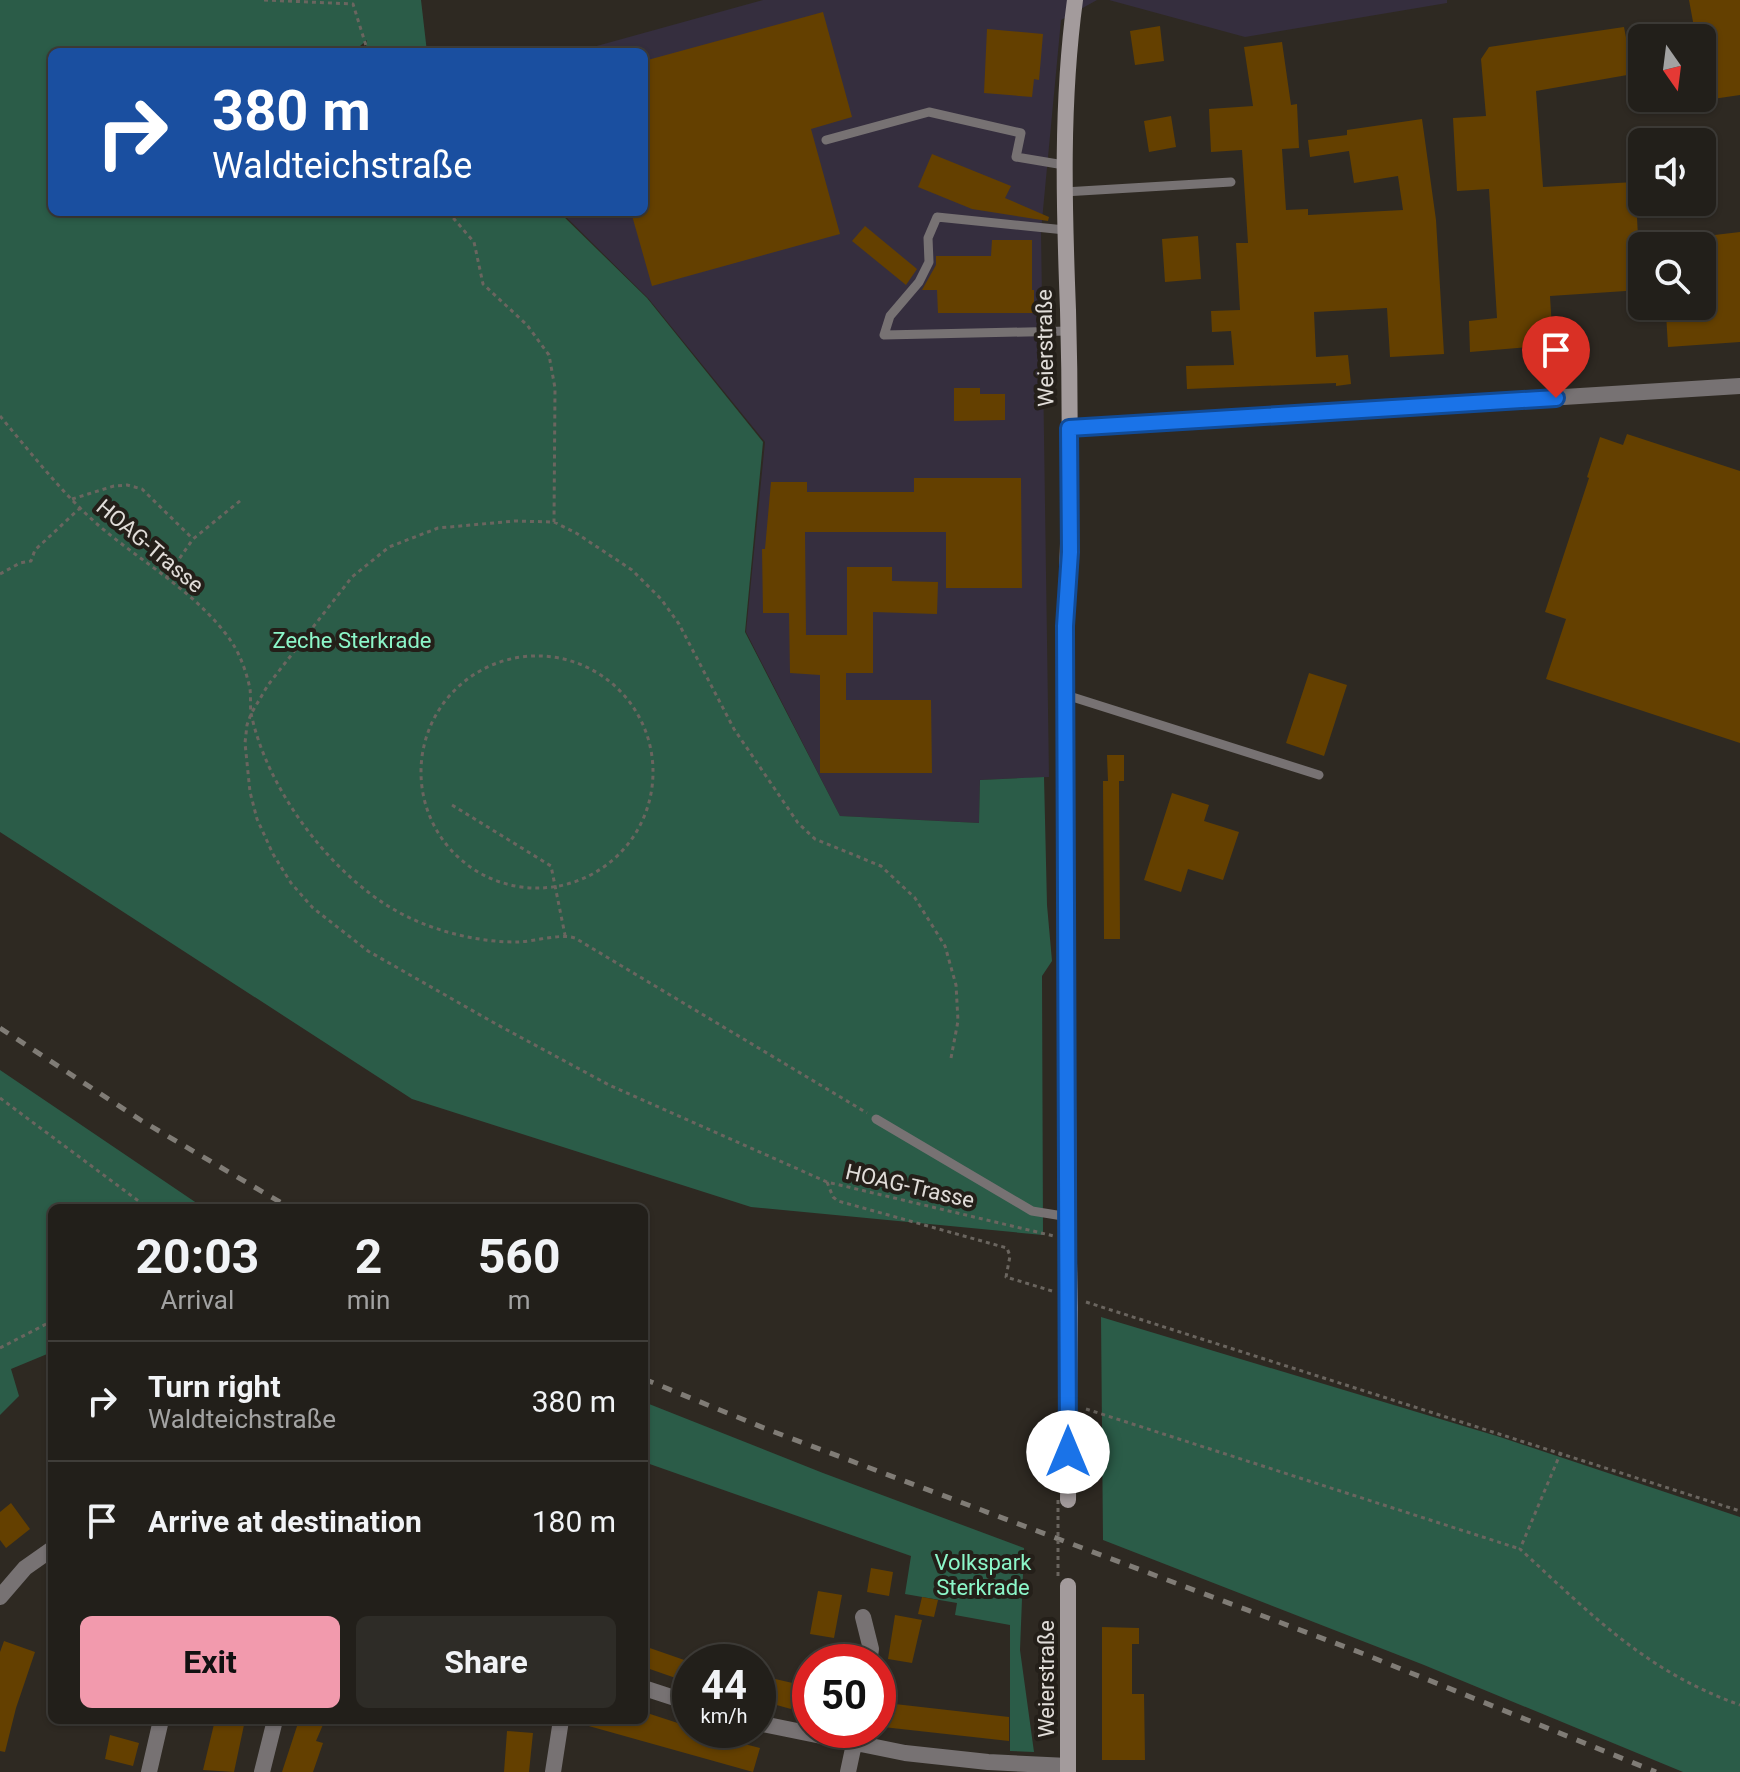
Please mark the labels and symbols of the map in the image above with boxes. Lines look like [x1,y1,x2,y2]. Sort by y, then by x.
north arrow [1628,24,1716,112]
street label: Weierstraße [1031,289,1059,407]
pin [1522,316,1590,398]
street label: HOAG-Trasse [92,494,208,598]
park label: Zeche Sterkrade [273,628,431,653]
street label: HOAG-Trasse [843,1159,977,1213]
position arrow [1026,1410,1110,1494]
park label: Volkspark Sterkrade [935,1550,1032,1600]
street label: Weierstraße [1034,1620,1059,1738]
speed limit sign: 50 [792,1644,896,1748]

